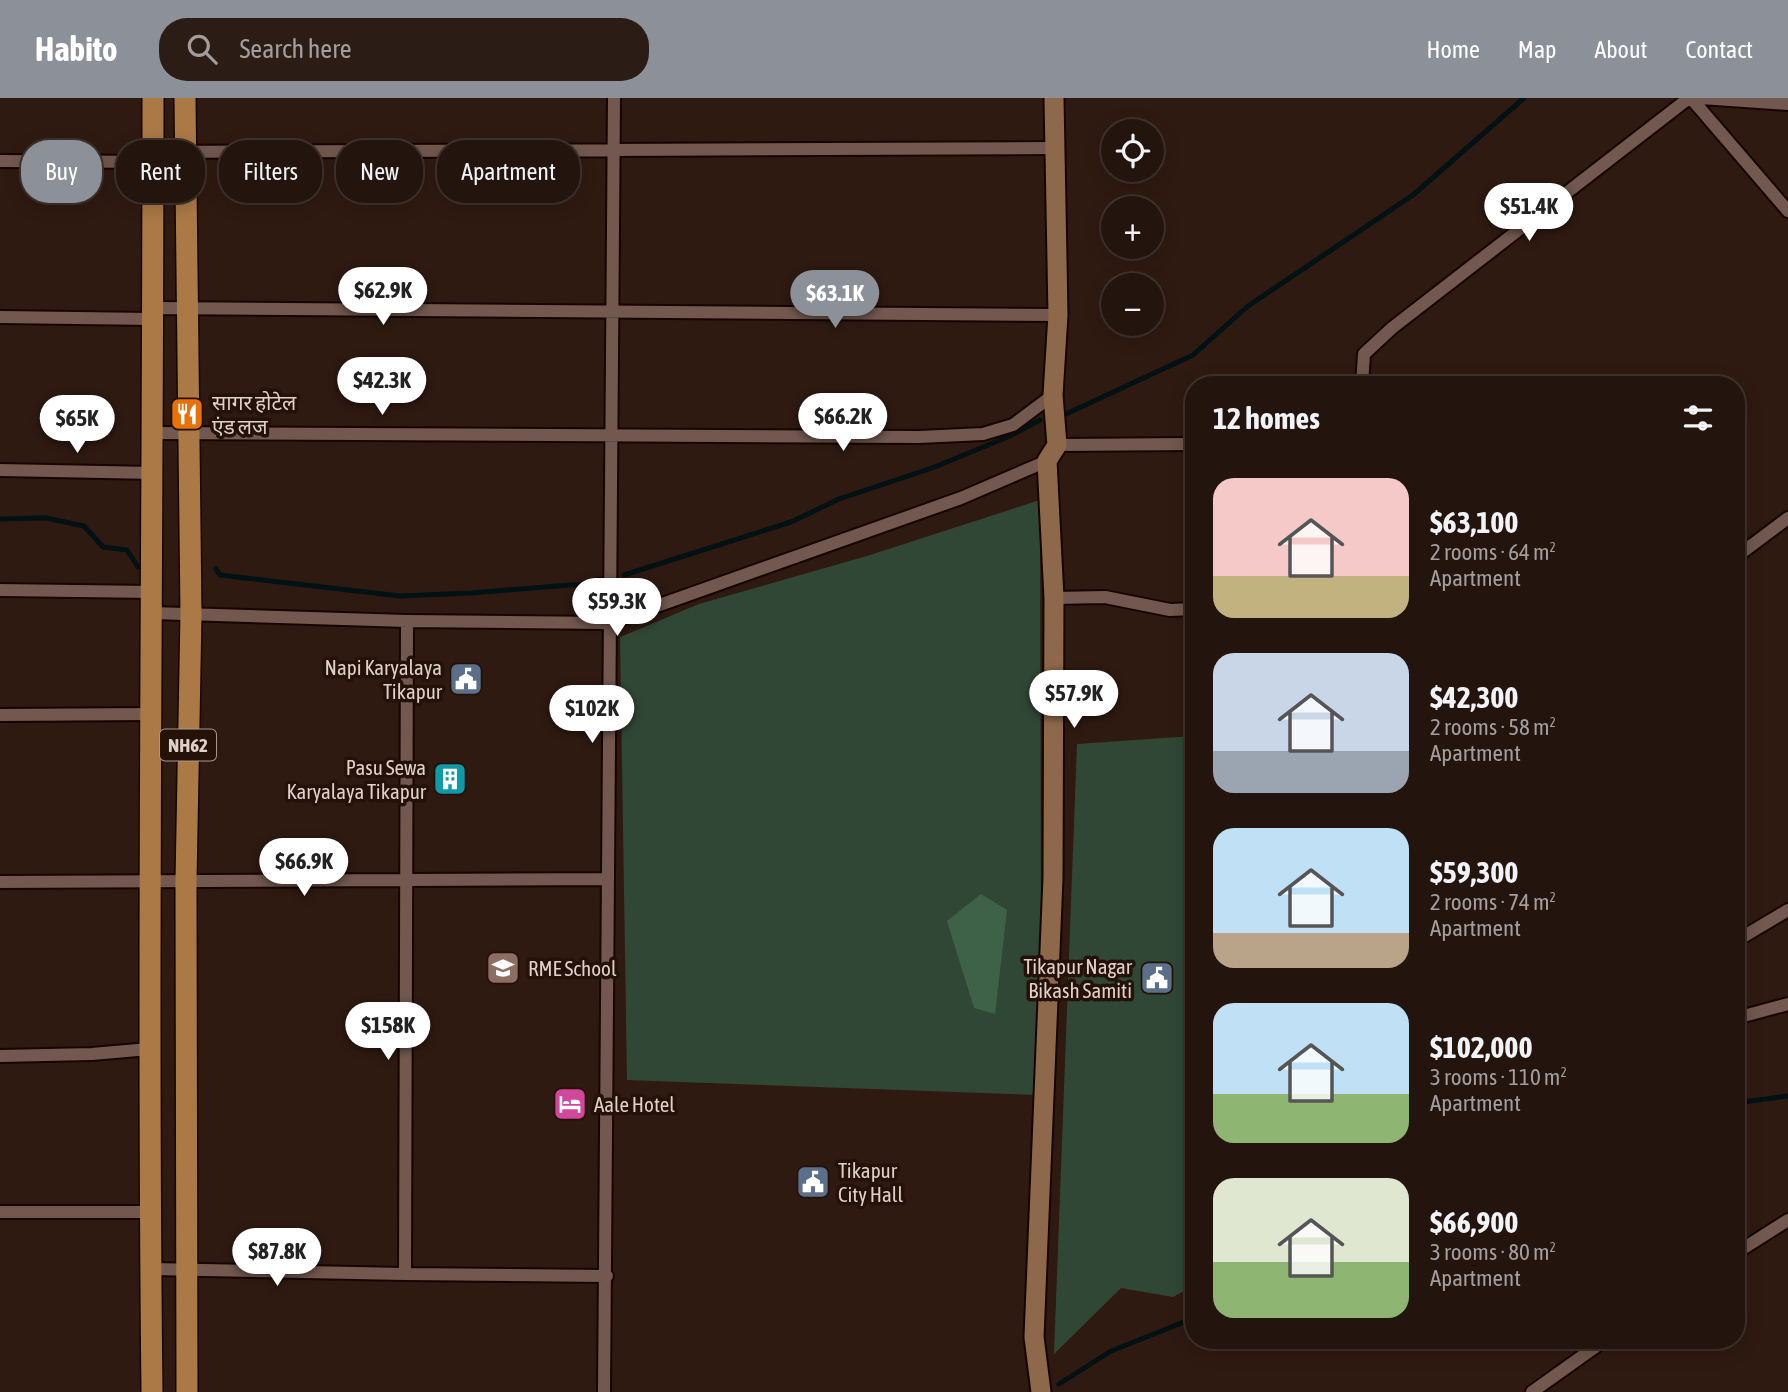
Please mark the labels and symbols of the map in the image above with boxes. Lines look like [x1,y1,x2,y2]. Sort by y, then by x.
pin: $51.4K [1472,184,1586,243]
pin: $62.9K [326,268,440,327]
pin: $63.1K [778,271,892,330]
pin: $42.3K [325,358,439,417]
place label: सागर होटेल एंड लज [212,390,297,438]
pin: $66.2K [786,394,900,453]
restaurant icon: सागर होटेल एंड लज [168,395,206,433]
pin: $65K [36,396,118,455]
pin: $59.3K [560,578,674,638]
place label: Napi Karyalaya Tikapur [325,655,443,703]
public building icon: Napi Karyalaya Tikapur [447,660,485,698]
pin: $57.9K [1017,670,1131,730]
pin: $102K [543,686,641,745]
road number: NH62 [160,730,216,760]
place label: Pasu Sewa Karyalaya Tikapur [287,755,427,803]
building icon: Pasu Sewa Karyalaya Tikapur [431,760,469,798]
pin: $66.9K [247,838,361,898]
school or university icon: RME School [484,949,522,987]
place label: Tikapur Nagar Bikash Samiti [1023,954,1133,1002]
place label: RME School [528,956,617,980]
public building icon: Tikapur Nagar Bikash Samiti [1138,959,1176,997]
pin: $158K [339,1002,437,1062]
hotel icon: Aale Hotel [551,1085,589,1123]
place label: Aale Hotel [594,1092,675,1116]
place label: Tikapur City Hall [838,1158,903,1206]
public building icon: Tikapur City Hall [794,1163,832,1201]
pin: $87.8K [220,1228,334,1288]

